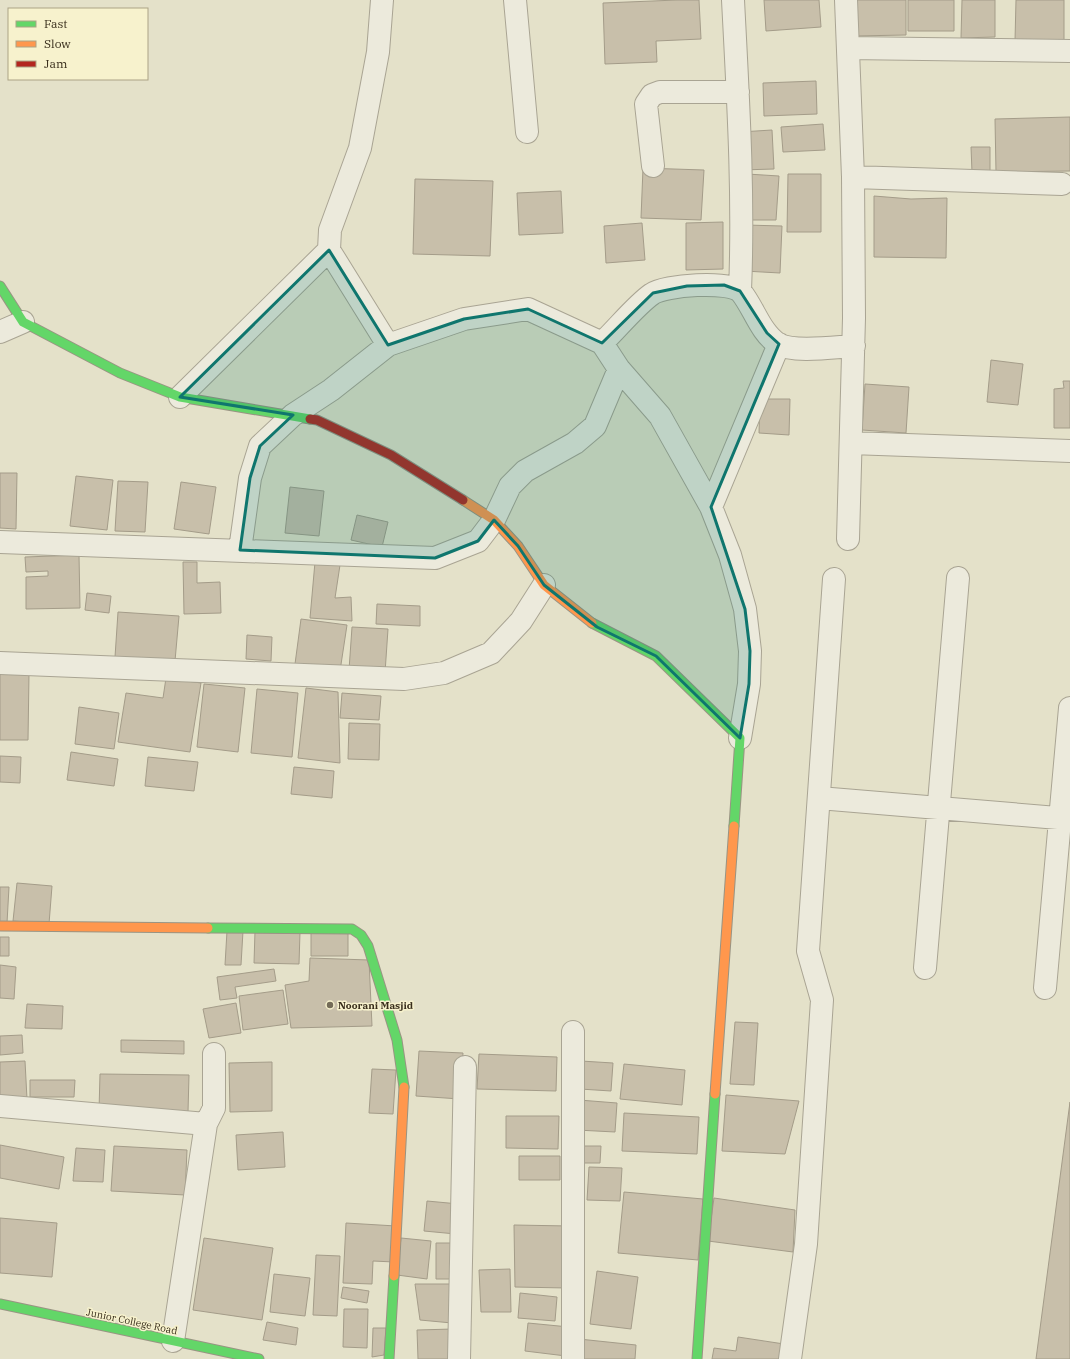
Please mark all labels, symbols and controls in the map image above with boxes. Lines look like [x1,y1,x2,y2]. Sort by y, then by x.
legend [8,8,148,80]
text: Fast [44,16,68,31]
text: Slow [44,36,71,51]
text: Jam [44,56,68,71]
place label: Noorani Masjid [338,999,414,1012]
marker: Noorani Masjid [325,1000,335,1010]
street label: Junior College Road [85,1305,179,1338]

